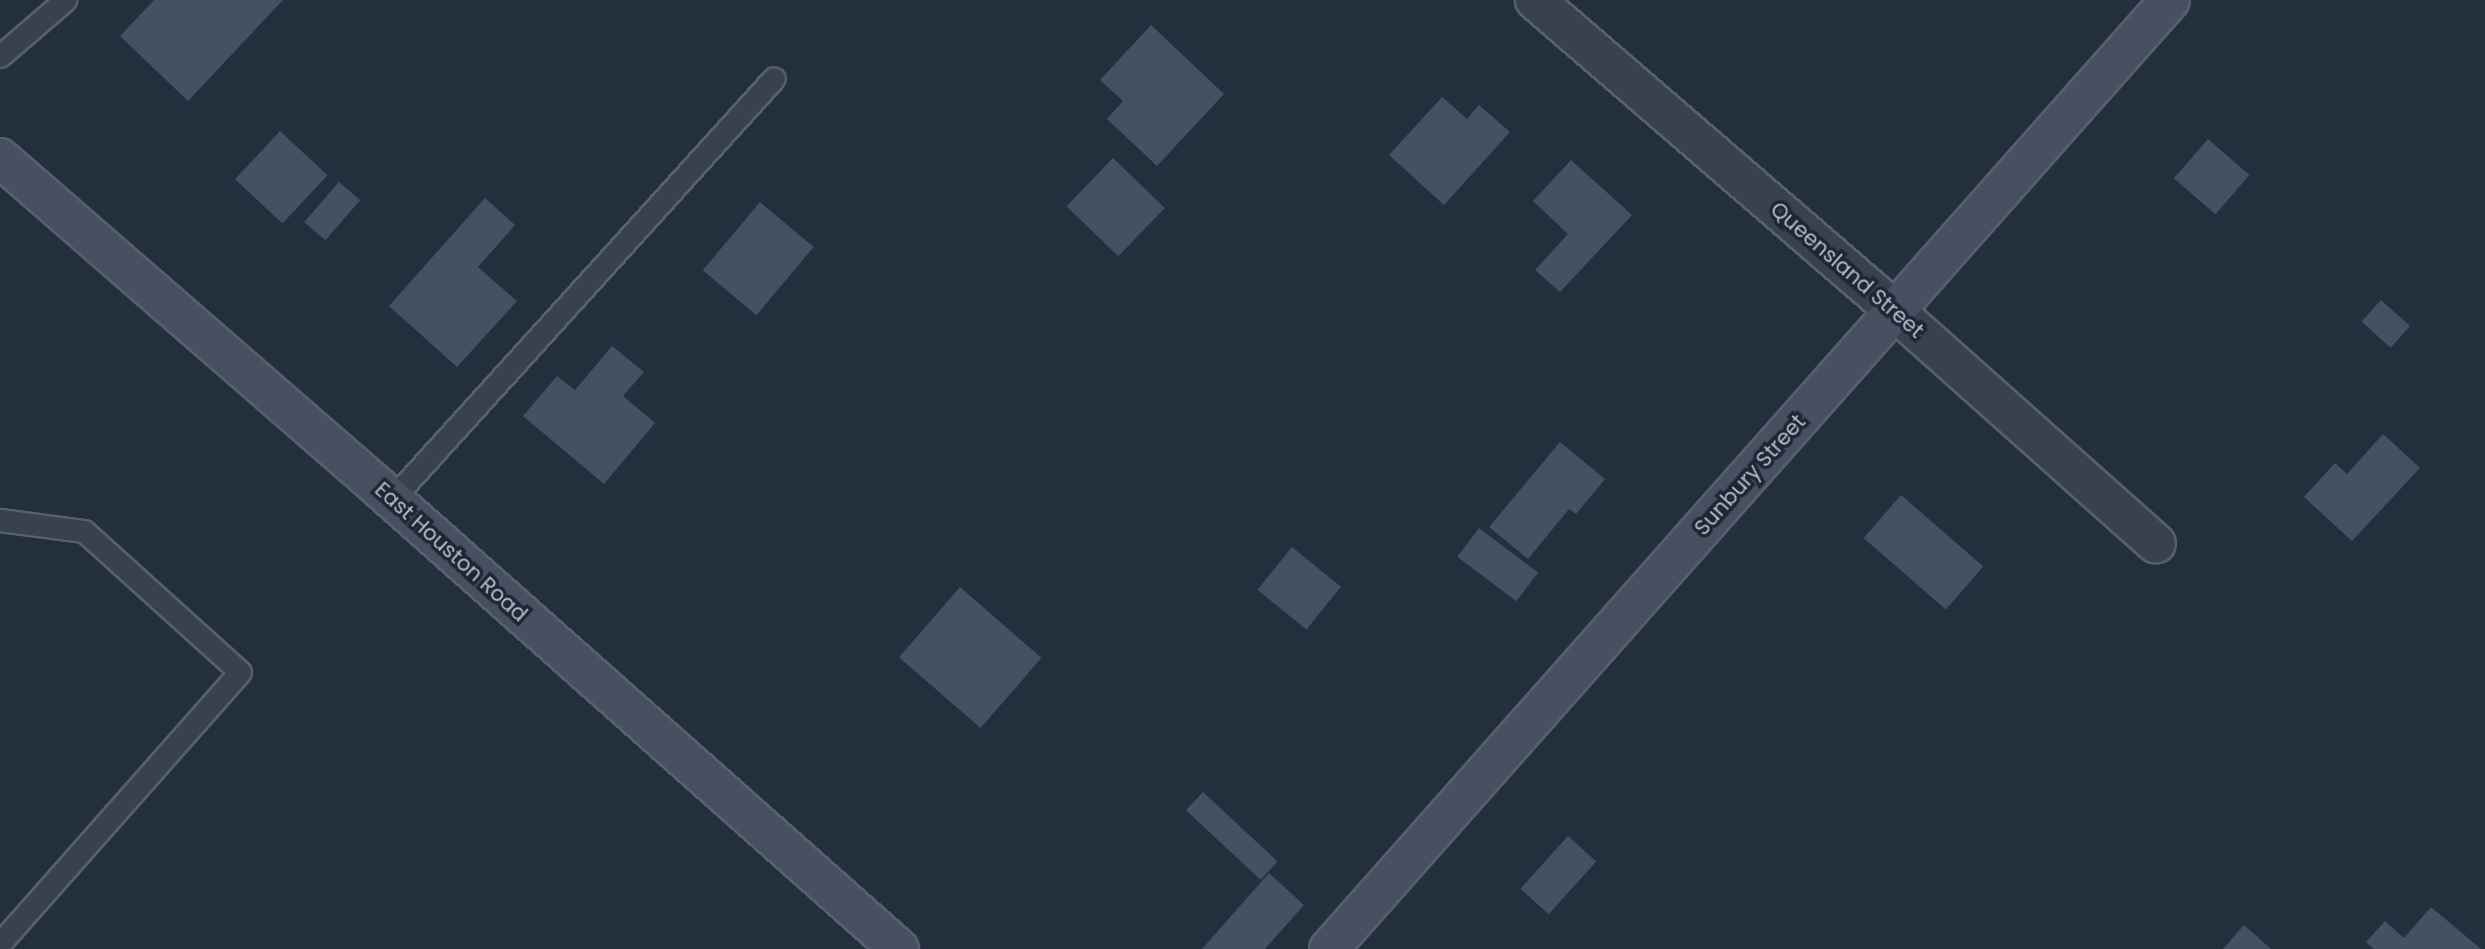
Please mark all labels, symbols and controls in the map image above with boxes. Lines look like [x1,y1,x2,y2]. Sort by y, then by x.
street label: Queensland Street [1765,197,1929,343]
street label: Sunbury Street [1689,409,1811,541]
street label: East Houston Road [370,477,532,627]

